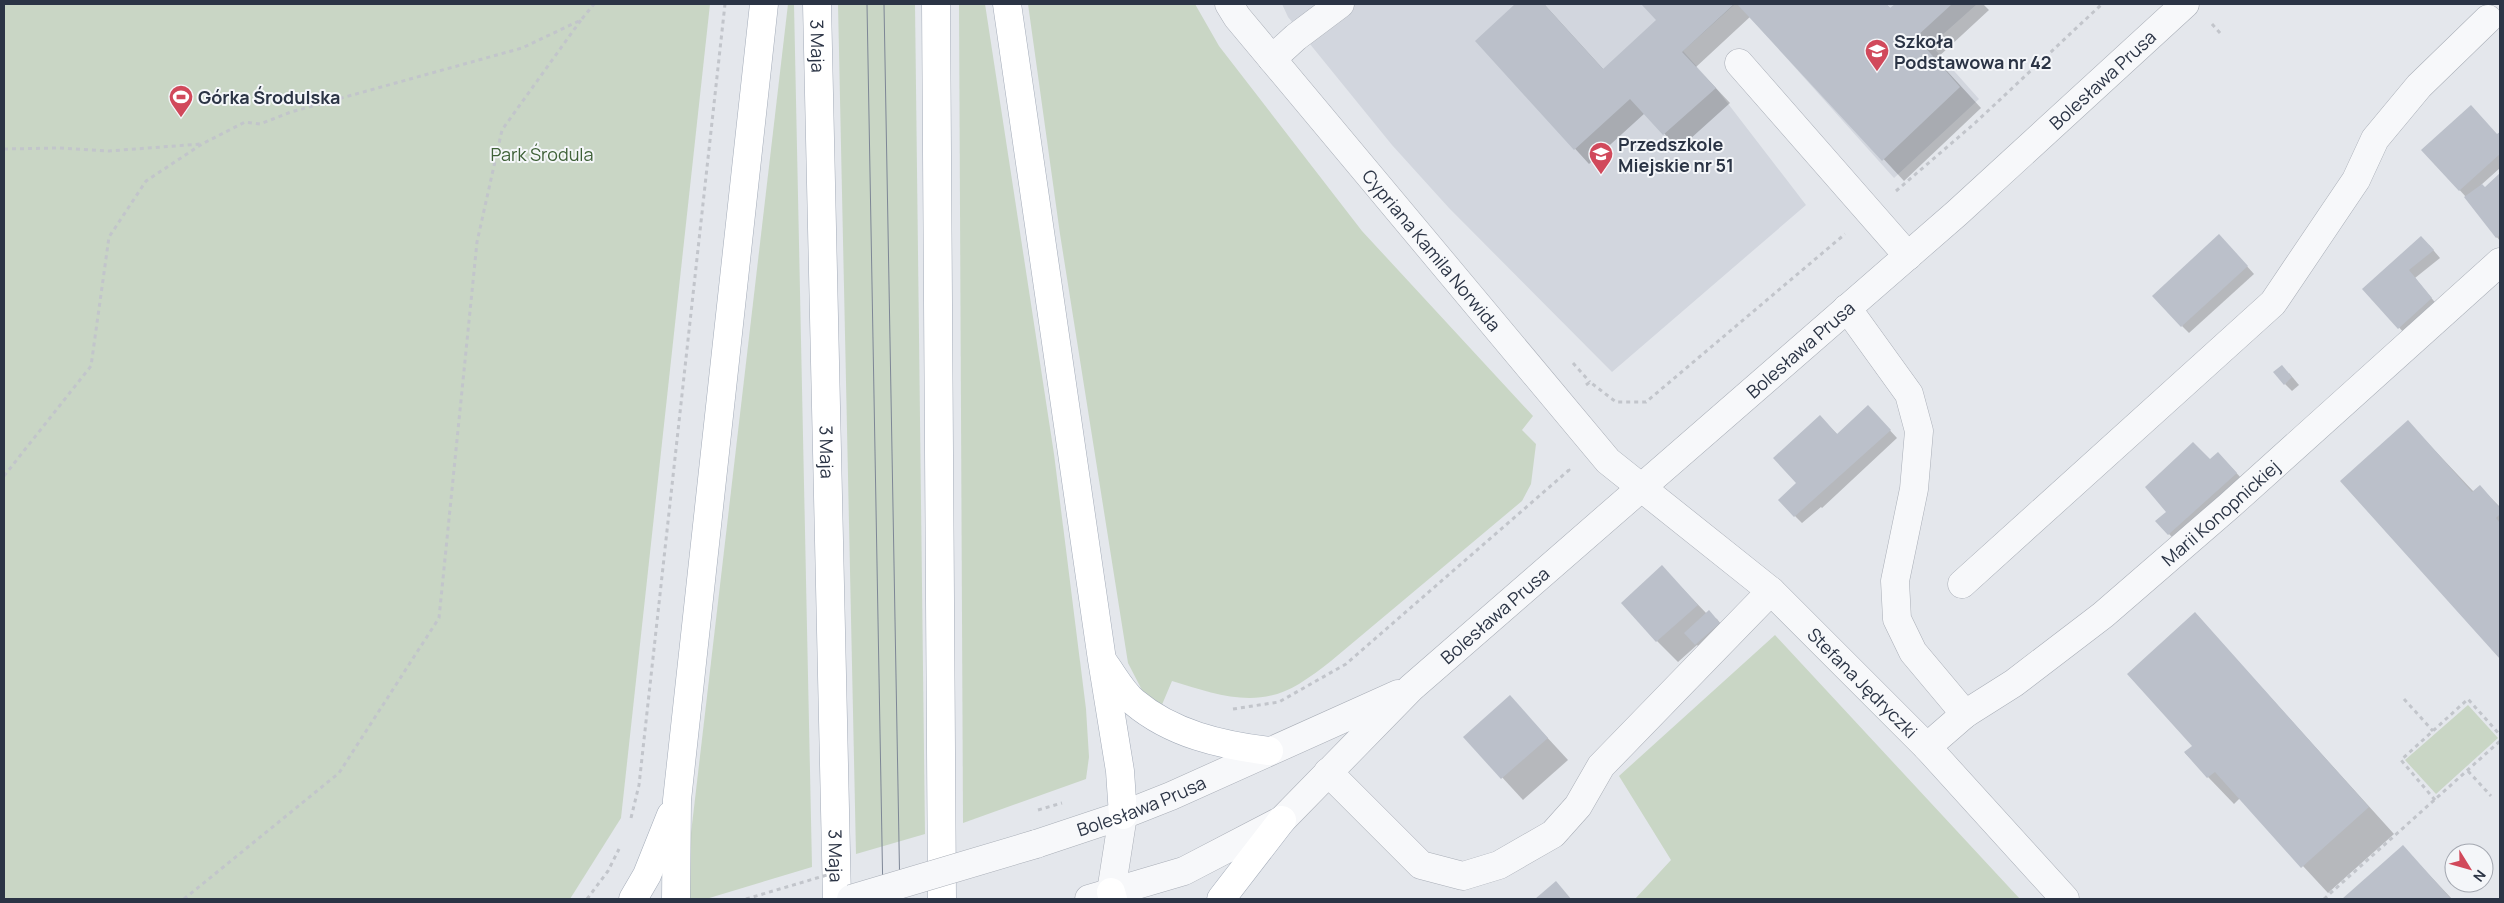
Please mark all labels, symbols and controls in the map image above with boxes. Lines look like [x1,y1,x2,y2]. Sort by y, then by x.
street label: 3 Maja [805,19,831,73]
street label: Bolesława Prusa [2044,25,2161,135]
place label: Szkoła Podstawowa nr 42 [1894,29,2052,74]
school or university icon: Szkoła Podstawowa nr 42 [1864,38,1890,72]
sports icon: Górka Środulska [168,84,194,118]
place label: Górka Środulska [198,85,340,109]
place label: Przedszkole Miejskie nr 51 [1618,132,1734,177]
school or university icon: Przedszkole Miejskie nr 51 [1588,141,1614,175]
park label: Park Środula [490,142,594,166]
street label: Cypriana Kamila Norwida [1357,164,1506,336]
street label: Bolesława Prusa [1741,296,1860,403]
street label: 3 Maja [814,425,840,479]
street label: Marii Konopnickiej [2156,454,2284,571]
street label: Bolesława Prusa [1435,561,1554,669]
street label: Stefana Jędryczki [1802,622,1923,743]
street label: Bolesława Prusa [1074,770,1210,842]
street label: 3 Maja [823,829,849,883]
north arrow [2444,843,2494,893]
text: N [2469,866,2490,886]

